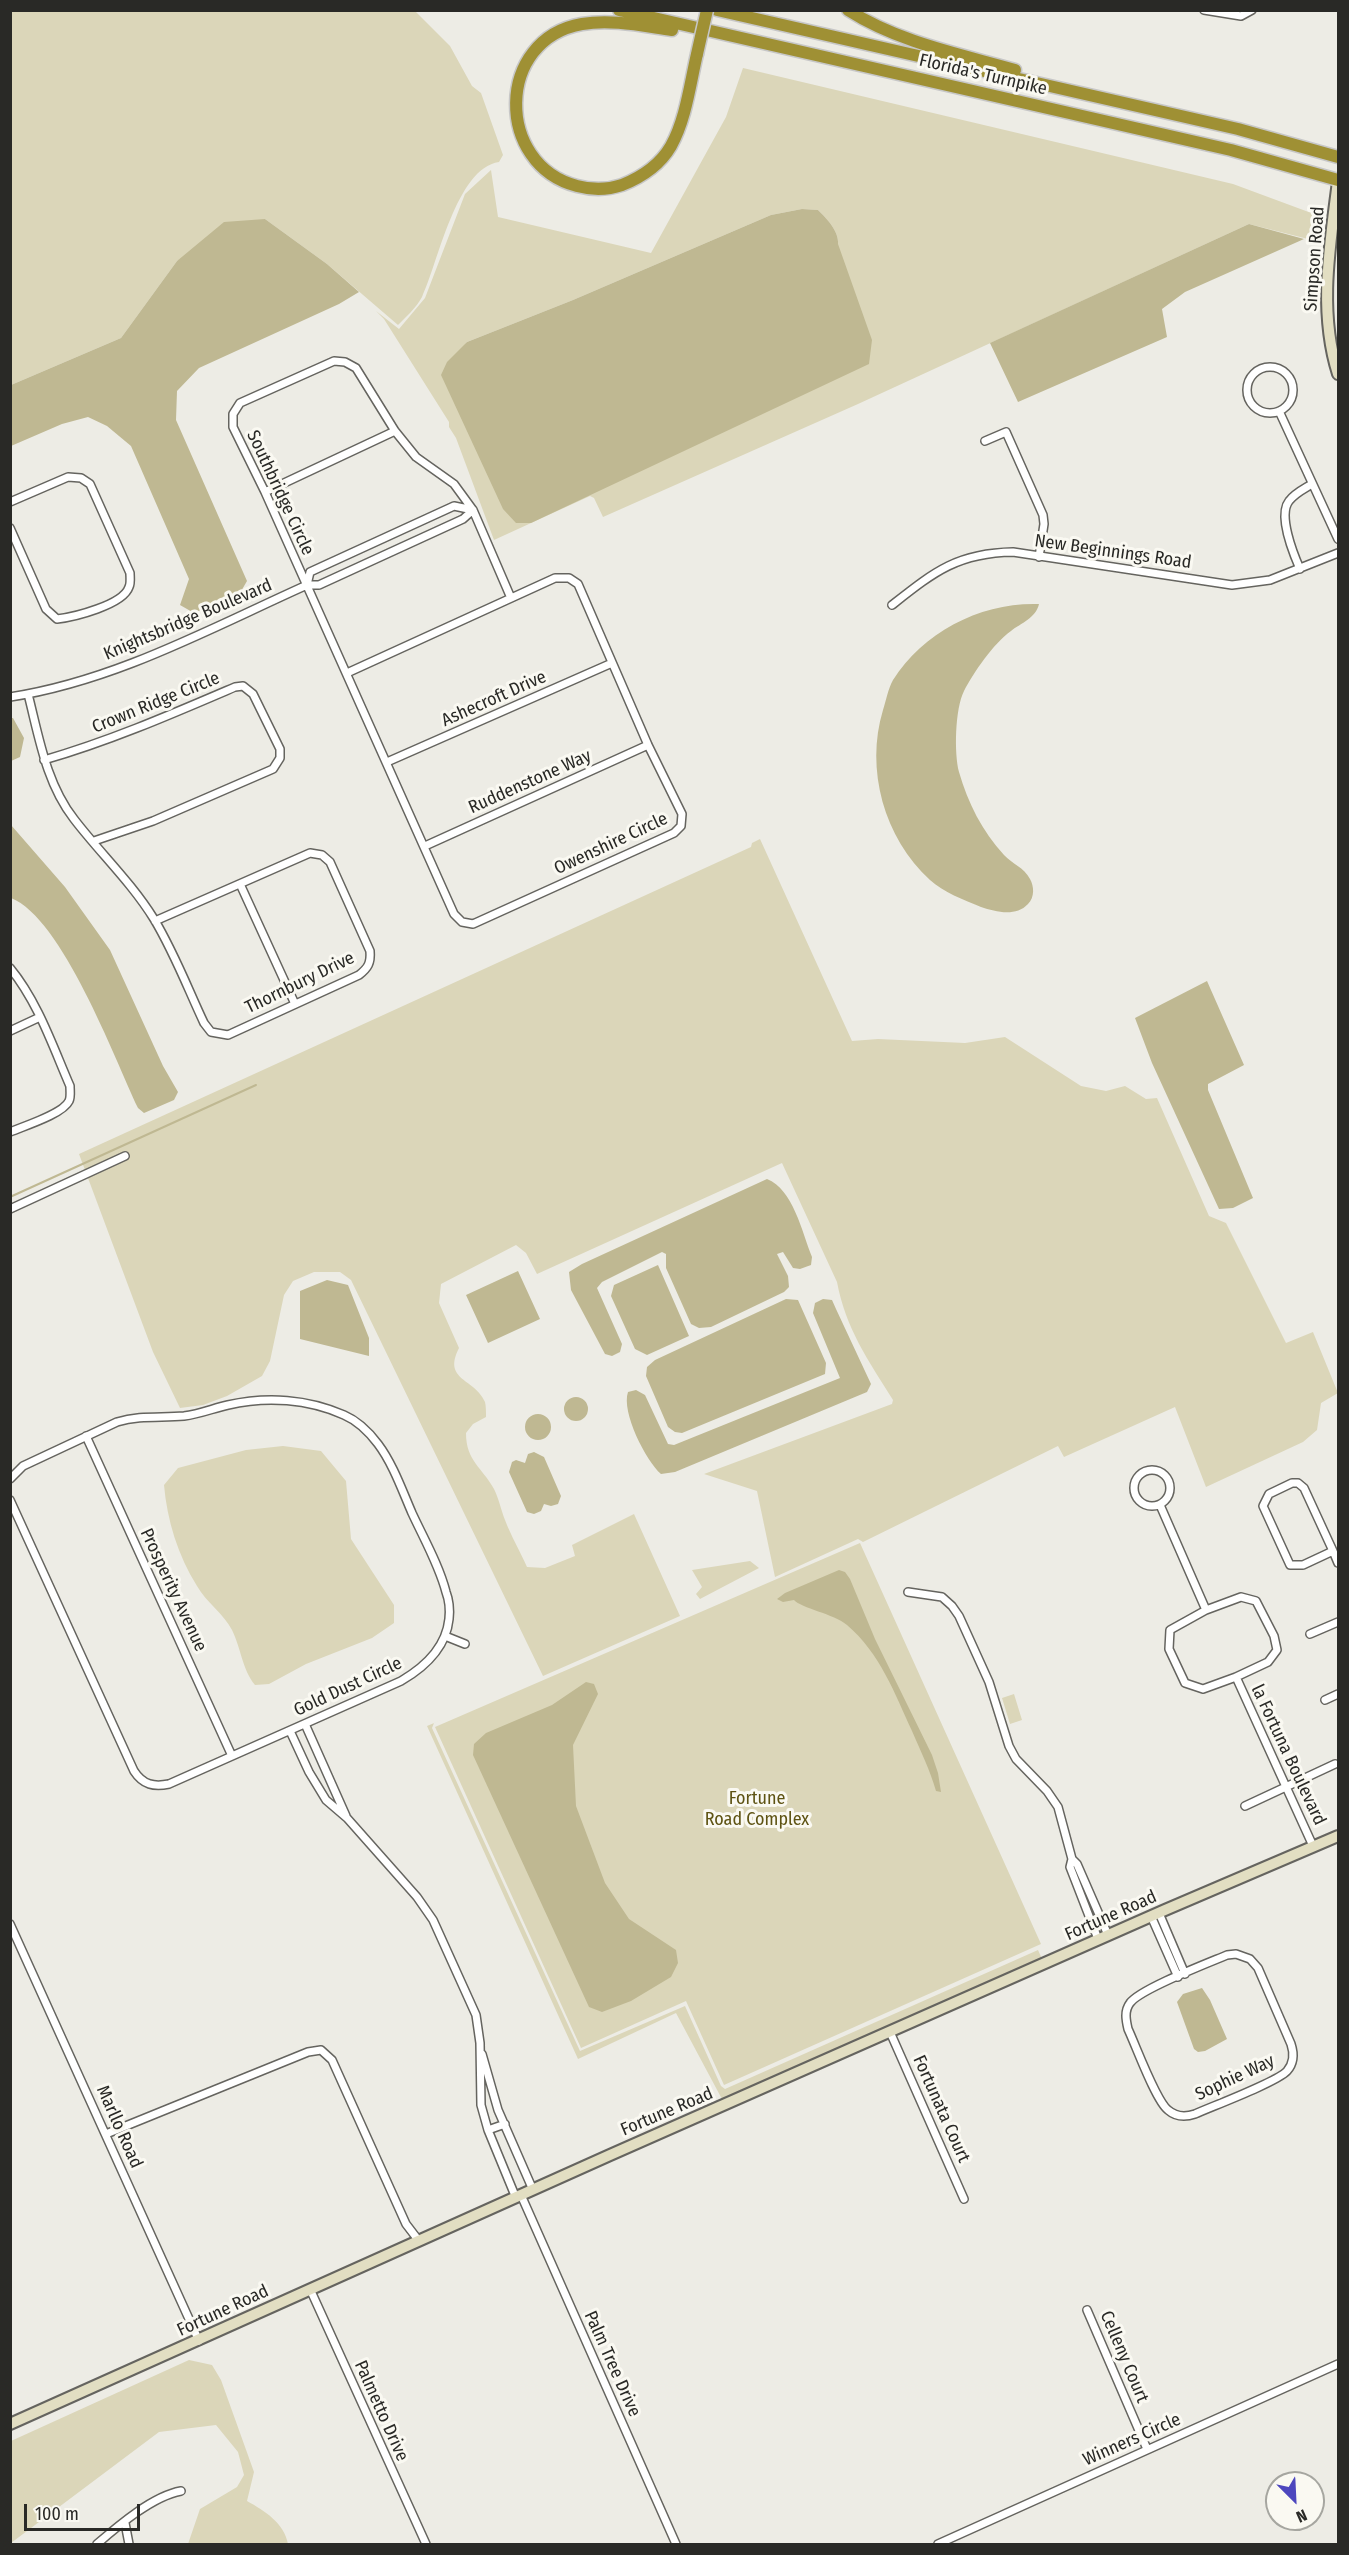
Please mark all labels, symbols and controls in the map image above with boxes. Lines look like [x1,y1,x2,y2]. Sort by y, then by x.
street label: Florida's Turnpike [917,50,1049,100]
street label: Simpson Road [1301,206,1329,312]
street label: Southbridge Circle [242,427,318,559]
street label: New Beginnings Road [1033,530,1193,574]
street label: Knightsbridge Boulevard [101,575,275,665]
street label: Ashecroft Drive [438,666,550,732]
street label: Crown Ridge Circle [89,668,223,738]
street label: Ruddenstone Way [465,745,595,819]
street label: Owenshire Circle [551,808,671,880]
street label: Thornbury Drive [242,947,358,1019]
street label: Prosperity Avenue [135,1525,211,1655]
street label: Gold Dust Circle [291,1653,405,1721]
street label: la Fortuna Boulevard [1246,1681,1330,1829]
park label: Fortune Road Complex [705,1788,809,1830]
street label: Fortune Road [1062,1886,1160,1946]
street label: Sophie Way [1192,2050,1278,2106]
street label: Fortunata Court [908,2052,974,2166]
street label: Marllo Road [91,2082,147,2172]
street label: Fortune Road [618,2083,716,2141]
street label: Fortune Road [174,2280,272,2342]
street label: Palm Tree Drive [579,2308,645,2420]
street label: Celleny Court [1095,2308,1153,2406]
street label: Palmetto Drive [349,2357,413,2465]
street label: Winners Circle [1080,2409,1184,2471]
north arrow [1265,2471,1325,2531]
scale bar [27,2492,142,2530]
text: 100 m [35,2503,79,2525]
text: N [1293,2505,1310,2527]

